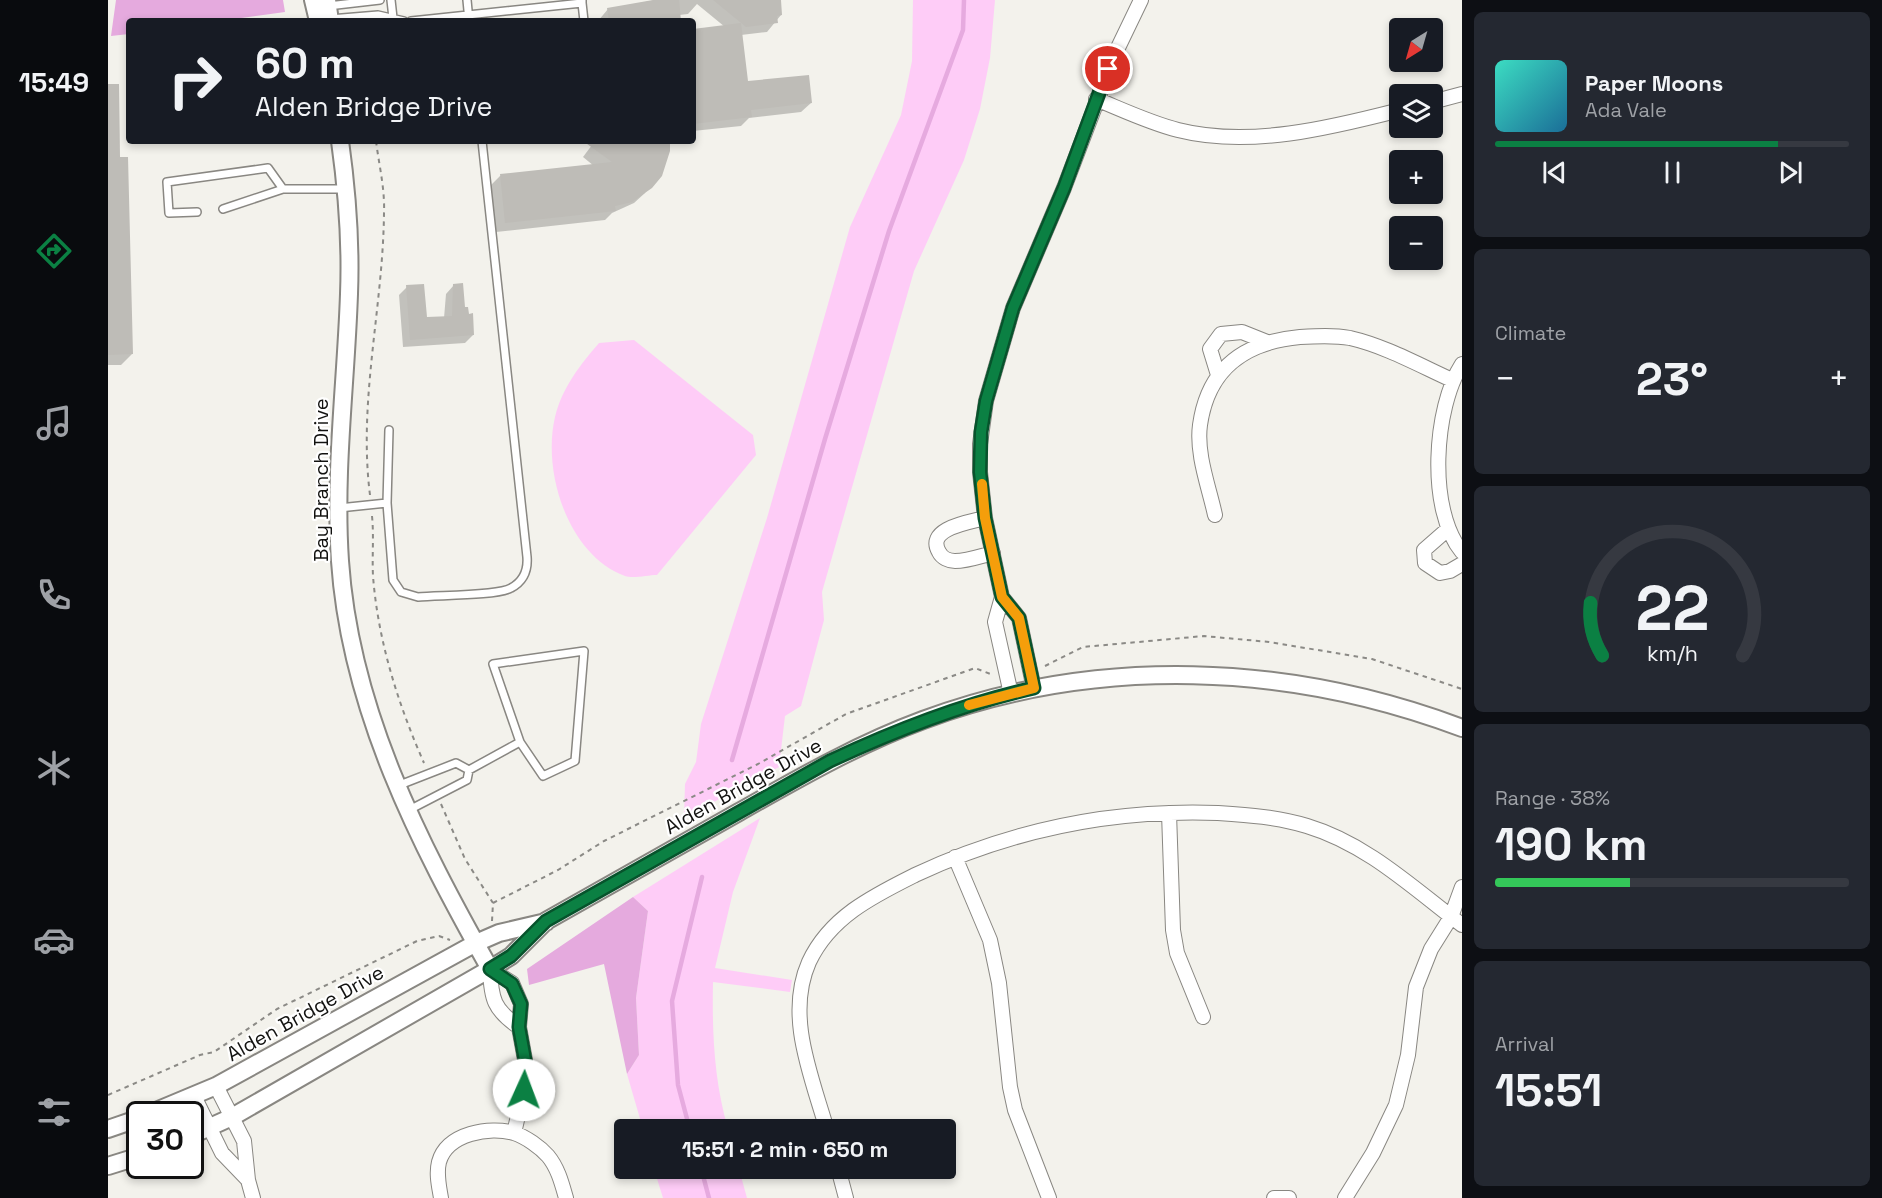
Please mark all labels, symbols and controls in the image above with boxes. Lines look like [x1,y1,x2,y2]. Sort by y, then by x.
north arrow [1389,18,1443,72]
map controls [1389,18,1443,270]
text: 60 m [255,37,355,90]
icon: right [156,42,234,120]
pin [1082,43,1133,94]
icon: arrive [1091,52,1124,85]
text: 15:49 [19,65,89,100]
text: Paper Moons [1585,69,1723,97]
button: layers [1389,84,1443,138]
text: Alden Bridge Drive [255,89,492,124]
text: Ada Vale [1585,97,1667,123]
button: + [1389,150,1443,204]
icon: previous [1538,156,1571,189]
icon: pause [1656,156,1689,189]
icon: next [1774,156,1807,189]
button: − [1389,216,1443,270]
icon: directions [33,230,75,272]
text: Climate [1495,320,1566,346]
text: 23° [1636,351,1708,408]
text: − [1495,358,1515,400]
text: + [1829,358,1849,400]
street label: Bay Branch Drive [308,398,334,562]
icon: music [33,402,75,444]
text: 22 [1635,569,1709,648]
icon: phone [33,574,75,616]
text: km/h [1646,640,1698,667]
street label: Alden Bridge Drive [660,732,826,840]
icon: climate [33,747,75,789]
text: Range · 38% [1495,785,1610,811]
text: 190 km [1495,816,1648,873]
icon: car [33,919,75,961]
street label: Alden Bridge Drive [222,959,388,1067]
text: Arrival [1495,1031,1554,1057]
position arrow [492,1058,556,1122]
text: 15:51 [1495,1062,1602,1119]
icon: filters [33,1091,75,1133]
speed limit sign: 30 [126,1101,204,1179]
text: 15:51 · 2 min · 650 m [682,1135,888,1163]

